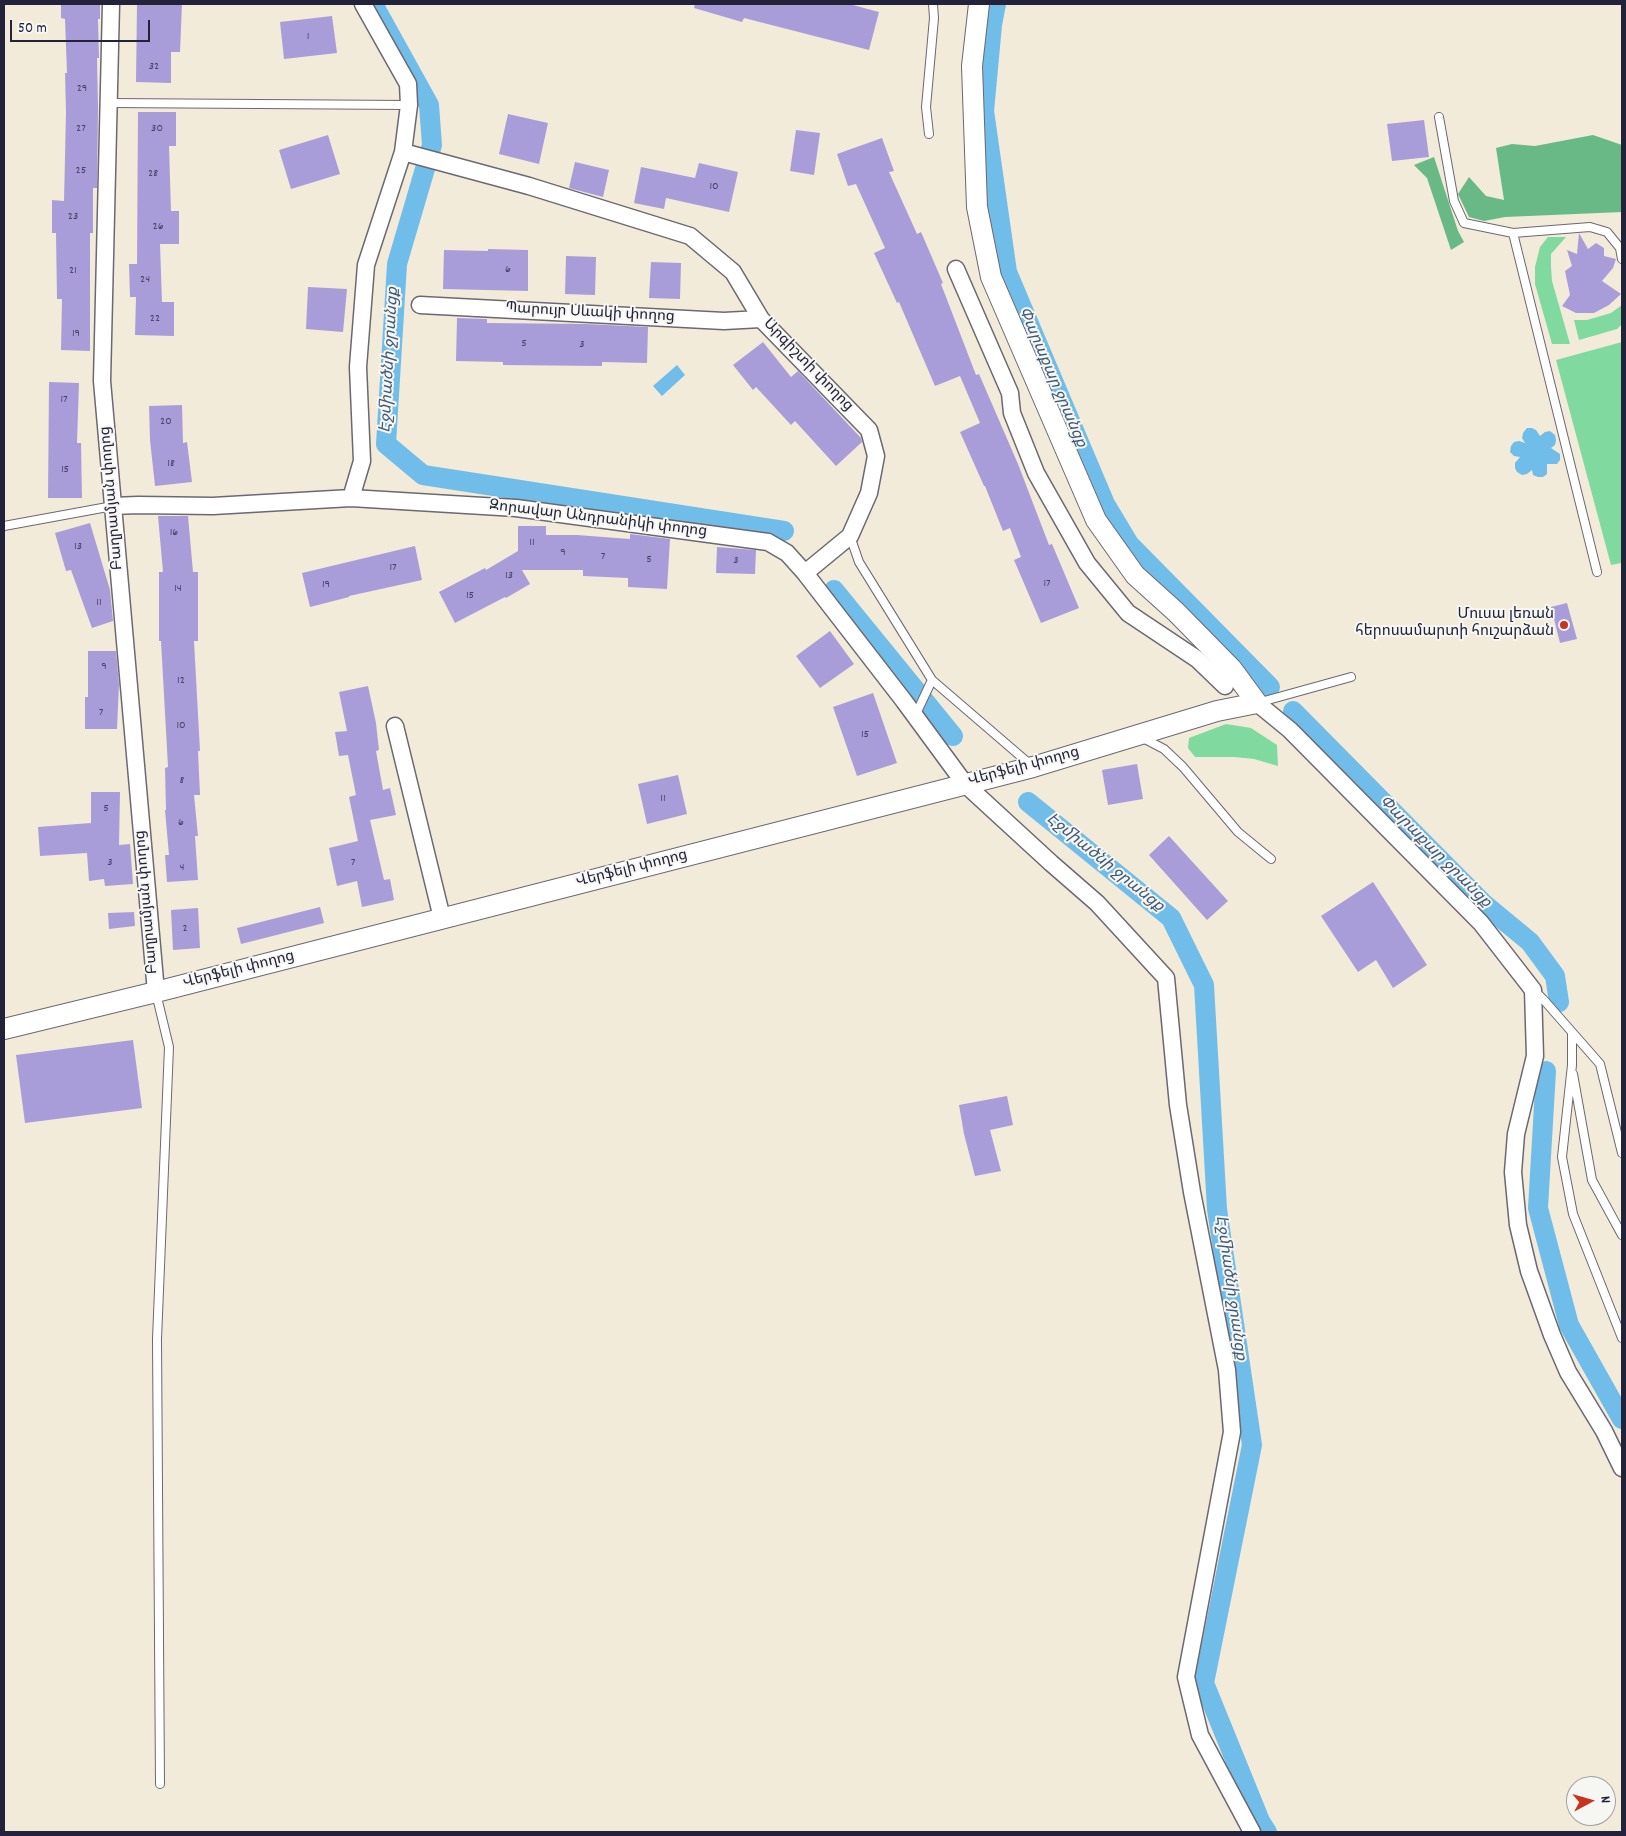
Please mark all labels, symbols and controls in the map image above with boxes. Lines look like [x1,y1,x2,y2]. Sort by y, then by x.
scale bar [12,10,152,42]
text: 50 m [18,18,47,40]
house number: 1 [307,30,309,44]
house number: 32 [149,60,159,74]
house number: 29 [77,82,87,96]
house number: 27 [76,122,86,136]
house number: 30 [151,122,163,136]
house number: 25 [76,164,86,178]
house number: 28 [148,167,158,181]
house number: 10 [709,180,719,194]
house number: 23 [68,210,78,224]
house number: 26 [152,220,164,234]
house number: 6 [505,263,511,277]
house number: 21 [69,264,77,278]
house number: 24 [140,273,150,287]
water label: Էջմիածնի ջրանցք [378,287,404,433]
street label: Պարույր Սևակի փողոց [505,301,675,327]
water label: Փարաքար ջրանցք [1013,305,1089,451]
house number: 22 [150,312,160,326]
street label: Արգիշտի փողոց [758,316,856,416]
house number: 19 [72,327,80,341]
house number: 5 [521,337,527,351]
house number: 3 [579,338,585,352]
house number: 17 [60,393,68,407]
house number: 20 [160,415,172,429]
street label: Բաղրամյան փողոց [98,425,128,571]
house number: 18 [167,457,175,471]
house number: 15 [61,463,69,477]
street label: Զորավար Անդրանիկի փողոց [488,498,708,542]
house number: 16 [170,526,178,540]
house number: 11 [529,536,535,550]
house number: 13 [74,540,82,554]
house number: 9 [560,546,566,560]
house number: 7 [601,550,605,564]
house number: 5 [646,553,652,567]
house number: 3 [733,554,739,568]
house number: 17 [389,561,397,575]
house number: 13 [505,569,513,583]
house number: 17 [1043,577,1051,591]
house number: 19 [322,578,330,592]
house number: 14 [174,582,182,596]
house number: 15 [466,589,474,603]
house number: 11 [96,596,102,610]
place label: Մուսա լեռան հերոսամարտի հուշարձան [1355,607,1554,642]
marker: Մուսա լեռան հերոսամարտի հուշարձան [1558,619,1570,631]
house number: 9 [101,660,107,674]
house number: 12 [177,674,185,688]
house number: 7 [99,706,103,720]
house number: 10 [176,719,186,733]
house number: 15 [861,728,869,742]
street label: Վերֆելի փողոց [966,744,1082,792]
house number: 8 [180,774,184,788]
house number: 11 [660,792,666,806]
water label: Փարաքար ջրանցք [1374,793,1494,913]
house number: 5 [103,802,109,816]
water label: Էջմիածնի ջրանցք [1041,811,1167,917]
house number: 6 [178,816,184,830]
street label: Բաղրամյան փողոց [133,829,163,975]
street label: Վերֆելի փողոց [574,847,690,893]
house number: 3 [107,856,113,870]
house number: 7 [351,856,355,870]
house number: 4 [180,861,184,875]
house number: 2 [182,922,188,936]
street label: Վերֆելի փողոց [181,948,297,994]
water label: Էջմիածնի ջրանցք [1209,1214,1249,1362]
north arrow [1566,1776,1616,1826]
text: N [1595,1795,1615,1804]

